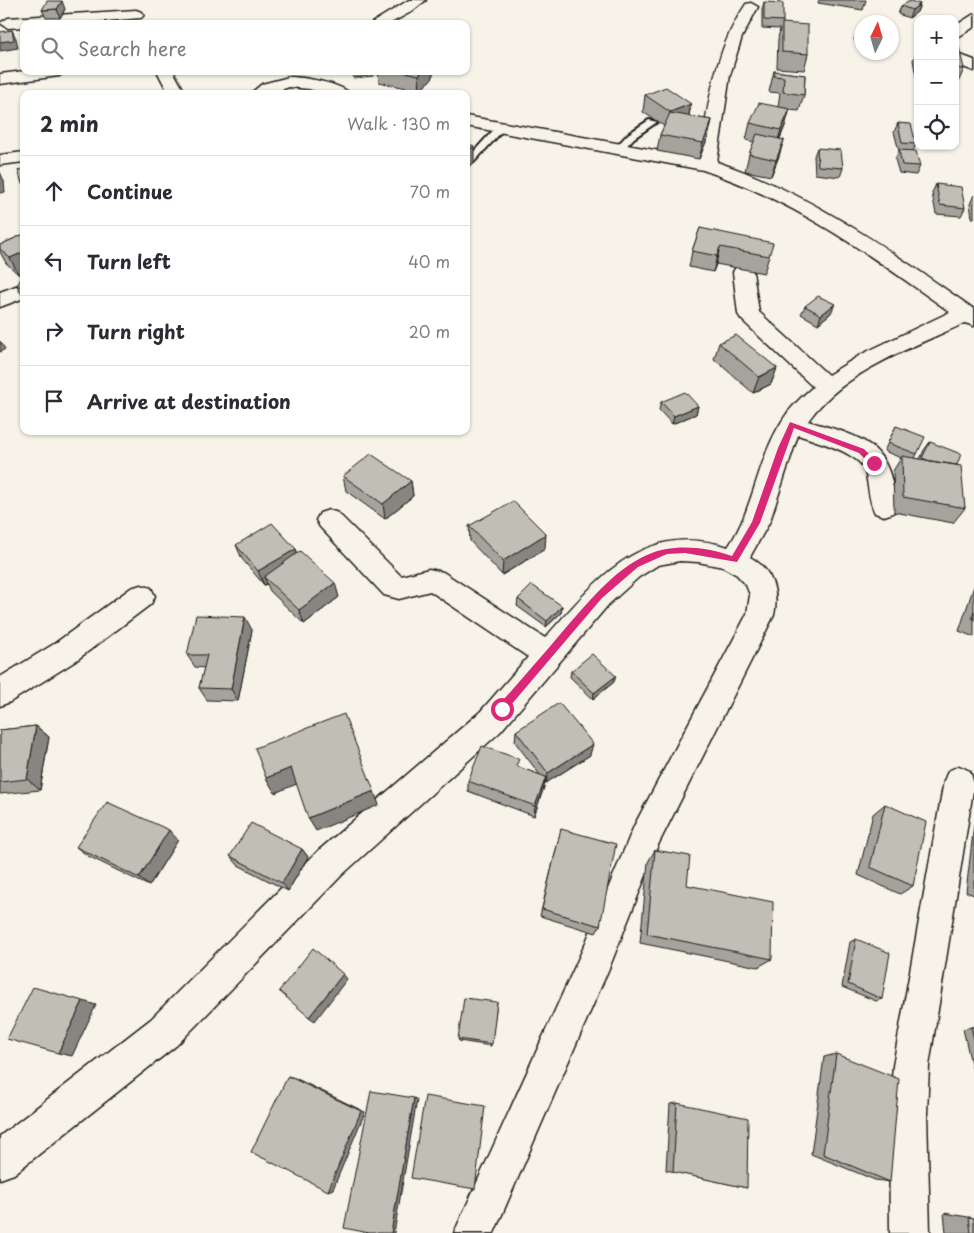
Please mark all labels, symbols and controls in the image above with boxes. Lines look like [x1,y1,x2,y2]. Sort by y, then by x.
north arrow [854,15,899,60]
map controls [914,15,959,150]
button: + [914,15,959,60]
search box [20,20,470,75]
icon: search [38,34,66,62]
text: Search here [78,34,187,62]
button: − [914,60,959,105]
button: locate [914,105,959,150]
text: 2 min [40,107,99,139]
text: Walk · 130 m [347,111,450,135]
icon: ahead [40,177,68,205]
text: Continue [87,177,173,205]
text: 70 m [410,179,450,203]
icon: left [40,247,68,275]
text: Turn left [87,247,171,275]
text: 40 m [408,249,450,273]
icon: right [40,317,68,345]
text: Turn right [87,317,185,345]
text: 20 m [409,319,450,343]
icon: arrive [40,387,68,415]
text: Arrive at destination [87,387,291,415]
route end [863,452,886,475]
route start [491,698,514,721]

